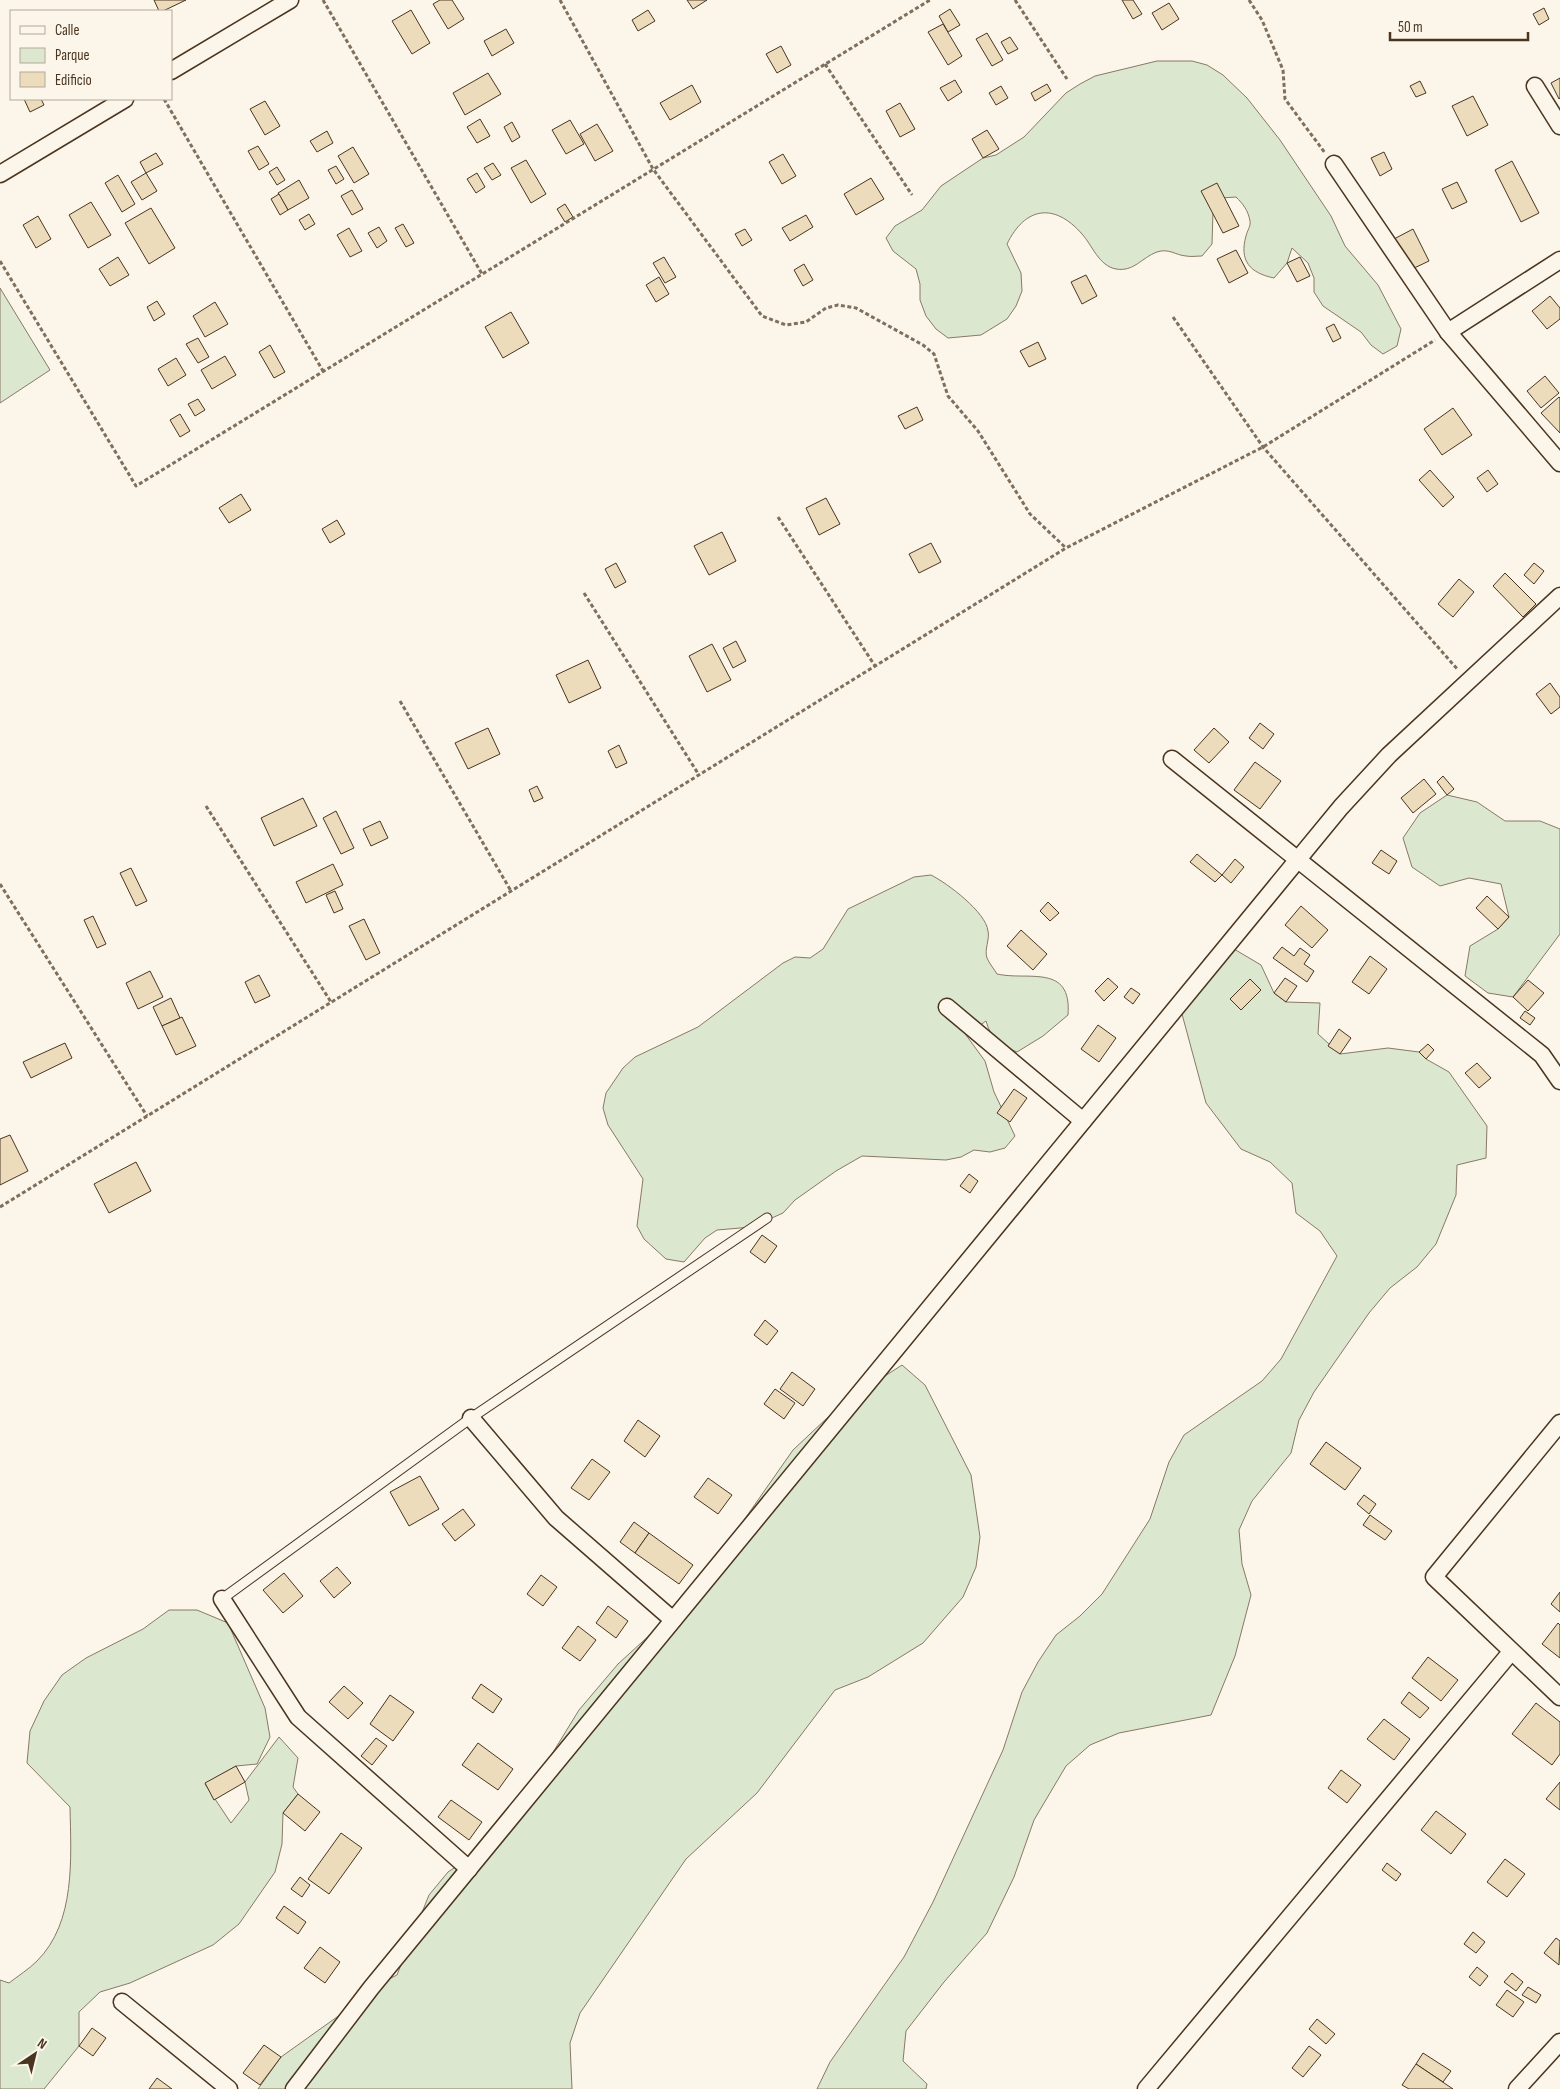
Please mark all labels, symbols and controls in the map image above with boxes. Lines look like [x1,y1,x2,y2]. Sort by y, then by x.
legend [10,10,172,100]
scale bar [1390,10,1528,42]
text: 50 m [1398,18,1423,37]
text: Calle [55,21,79,40]
text: Parque [55,46,90,65]
text: Edificio [55,71,92,90]
north arrow [10,2029,60,2079]
text: N [34,2035,50,2053]

